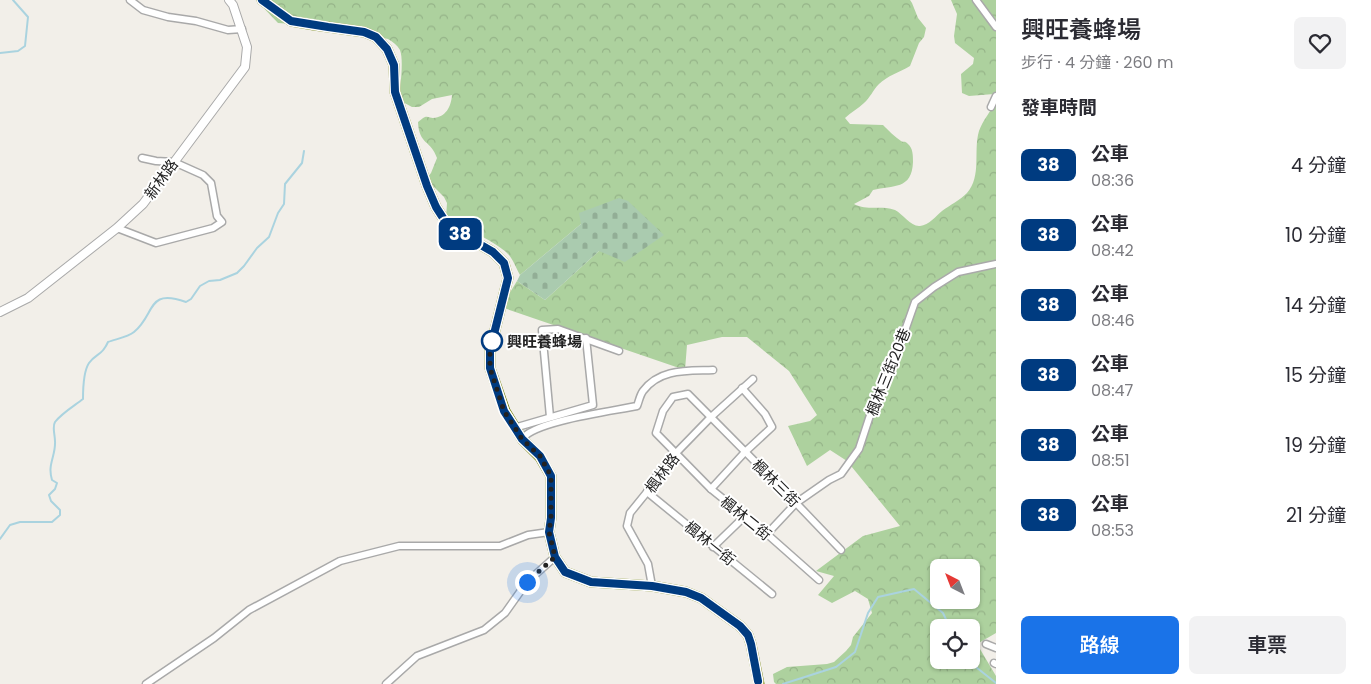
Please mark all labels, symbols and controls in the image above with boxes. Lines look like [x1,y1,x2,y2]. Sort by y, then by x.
text: 興旺養蜂場 [1021,13,1141,46]
button: heart [1294,17,1346,69]
text: 步行 · 4 分鐘 · 260 m [1021,51,1173,74]
text: 發車時間 [1021,94,1097,121]
text: 公車 [1091,140,1129,167]
text: 38 [1037,152,1060,177]
text: 4 分鐘 [1291,152,1346,179]
street label: 新林路 [139,155,183,203]
text: 08:36 [1091,169,1134,192]
text: 公車 [1091,210,1129,237]
line badge: 38 [438,218,482,250]
text: 38 [449,221,471,246]
text: 38 [1037,222,1060,247]
text: 10 分鐘 [1285,222,1346,249]
text: 08:42 [1091,239,1134,262]
text: 公車 [1091,280,1129,307]
text: 38 [1037,292,1060,317]
text: 14 分鐘 [1285,292,1346,319]
text: 08:46 [1091,309,1135,332]
street label: 楓林三街20巷 [861,325,915,419]
marker: 興旺養蜂場 [481,330,503,352]
place label: 興旺養蜂場 [507,331,582,352]
text: 公車 [1091,350,1129,377]
text: 38 [1037,362,1060,387]
text: 15 分鐘 [1285,362,1346,389]
text: 08:47 [1091,379,1133,402]
text: 公車 [1091,420,1129,447]
text: 38 [1037,432,1060,457]
text: 19 分鐘 [1285,432,1346,459]
street label: 楓林路 [640,449,684,497]
text: 08:51 [1091,449,1130,472]
street label: 楓林三街 [747,454,805,512]
text: 公車 [1091,490,1129,517]
street label: 楓林二街 [716,491,776,545]
text: 38 [1037,502,1060,527]
text: 21 分鐘 [1286,502,1346,529]
street label: 楓林一街 [680,516,740,570]
text: 08:53 [1091,519,1134,542]
north arrow [930,559,980,609]
map controls [930,559,980,669]
your location [515,570,540,595]
button: 路線 [1021,616,1179,674]
button: 車票 [1189,616,1346,674]
button: locate [930,619,980,669]

